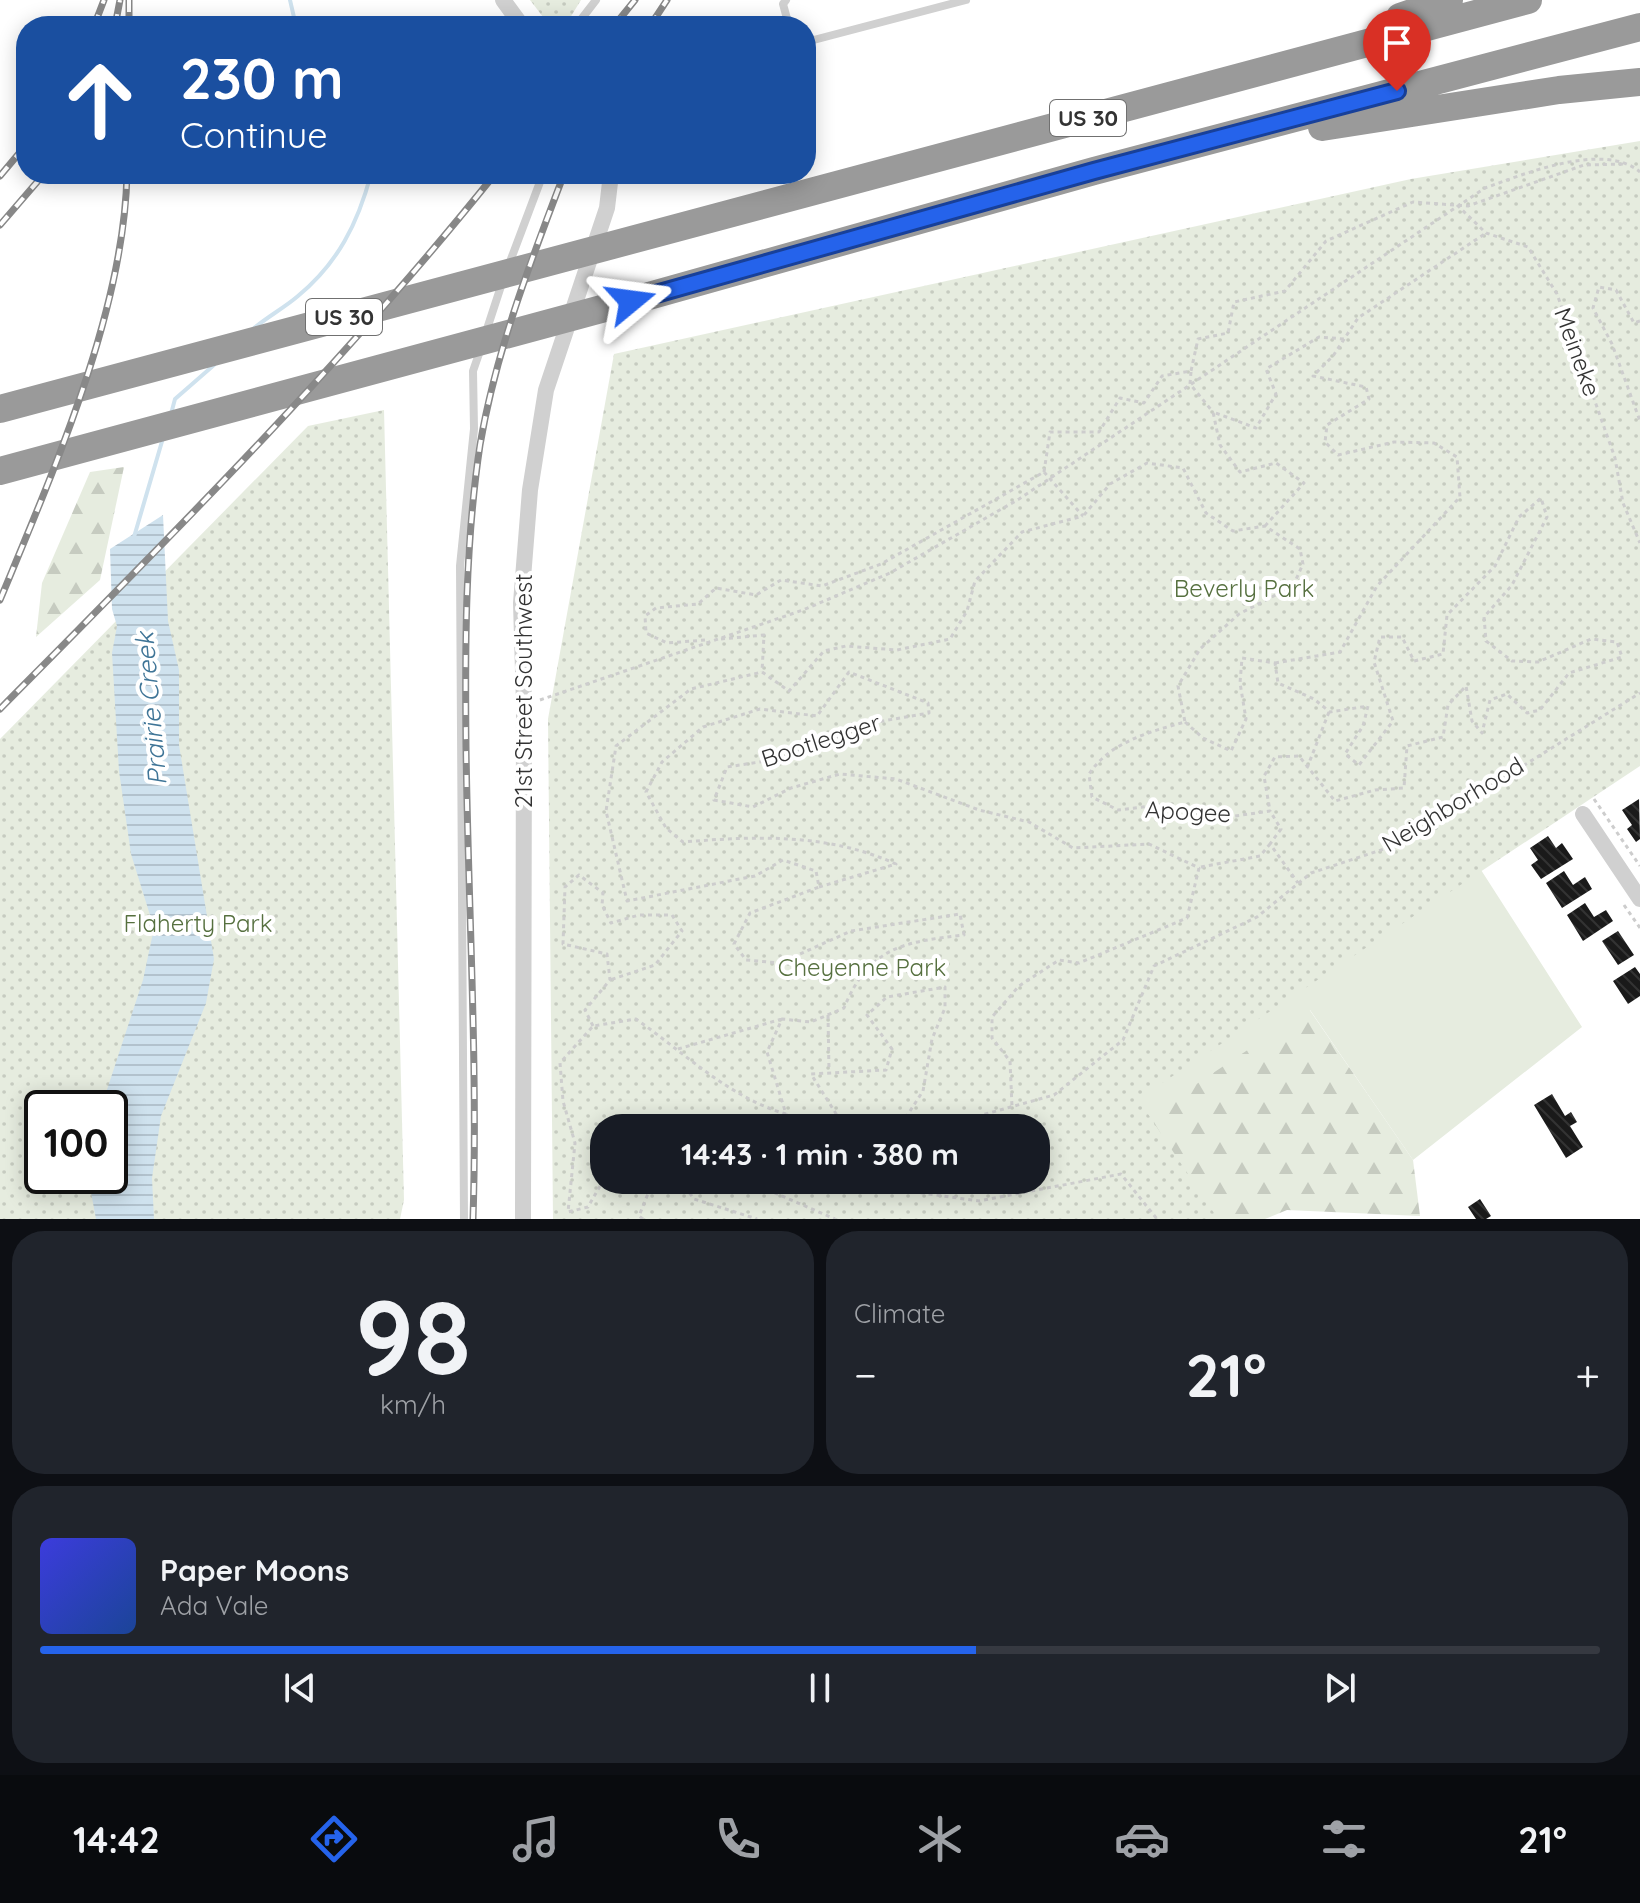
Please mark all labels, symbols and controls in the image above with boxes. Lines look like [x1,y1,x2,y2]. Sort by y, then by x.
pin [1363,9,1431,91]
icon: arrive [1375,21,1419,65]
text: 230 m [180,43,344,113]
icon: ahead [48,48,152,152]
road number: US 30 [1050,100,1126,136]
text: Continue [180,112,328,157]
position arrow [589,259,673,343]
road number: US 30 [306,299,382,335]
street label: Meineke [1548,303,1608,400]
park label: Beverly Park [1174,573,1314,603]
street label: 21st Street Southwest [508,574,538,808]
water label: Prairie Creek [127,629,174,787]
street label: Bootlegger [757,707,884,773]
street label: Neighborhood [1376,750,1529,858]
street label: Apogee [1144,794,1232,828]
park label: Flaherty Park [123,908,273,938]
park label: Cheyenne Park [778,952,946,982]
speed limit sign: 100 [24,1090,128,1194]
text: 14:43 · 1 min · 380 m [681,1135,959,1173]
text: 98 [355,1271,471,1401]
text: Climate [854,1297,945,1330]
text: 21° [1186,1337,1267,1412]
text: − [854,1347,877,1402]
text: + [1575,1347,1600,1402]
text: km/h [380,1388,446,1421]
text: Paper Moons [160,1551,349,1589]
text: Ada Vale [160,1589,269,1622]
icon: previous [278,1666,322,1710]
icon: pause [798,1666,842,1710]
icon: next [1318,1666,1362,1710]
icon: directions [306,1811,362,1867]
icon: music [508,1811,564,1867]
icon: phone [710,1811,766,1867]
icon: climate [912,1811,968,1867]
icon: car [1114,1811,1170,1867]
icon: filters [1316,1811,1372,1867]
text: 14:42 [73,1817,160,1862]
text: 21° [1518,1817,1567,1862]

